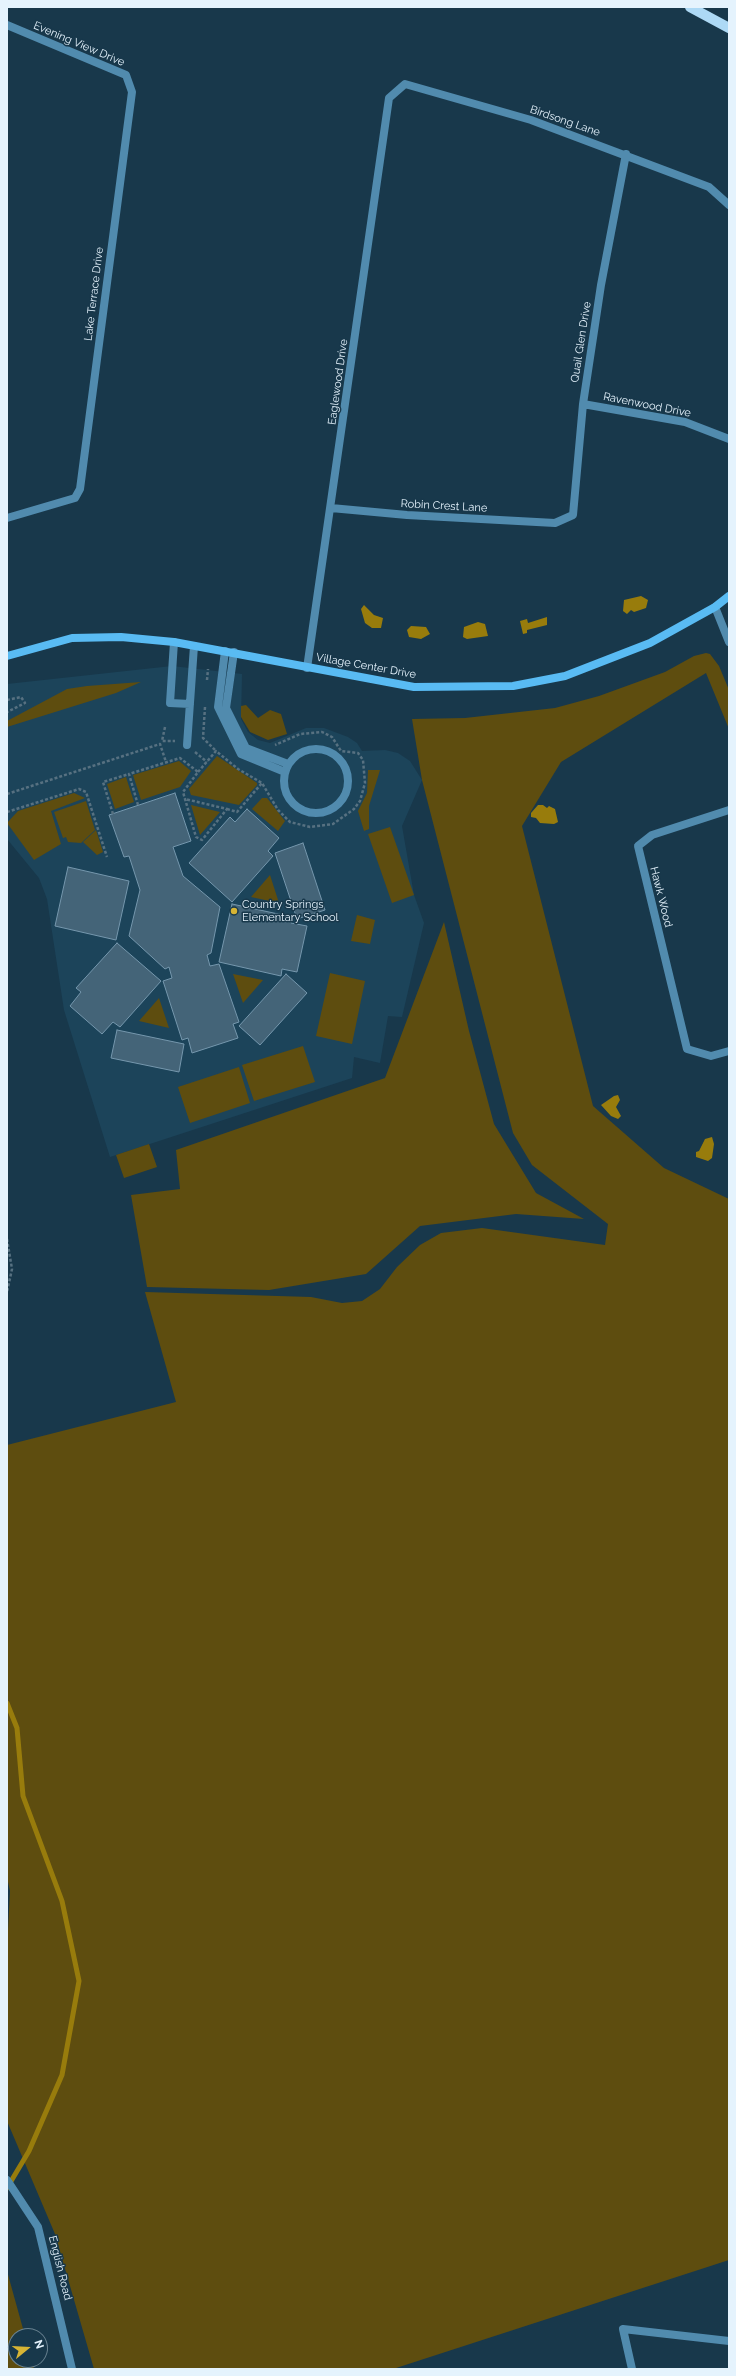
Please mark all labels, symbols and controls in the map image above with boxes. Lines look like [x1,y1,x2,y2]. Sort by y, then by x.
street label: Evening View Drive [32,19,126,69]
street label: Birdsong Lane [528,103,602,139]
street label: Lake Terrace Drive [82,246,106,342]
street label: Quail Glen Drive [568,301,594,383]
street label: Eaglewood Drive [325,338,351,426]
street label: Ravenwood Drive [602,390,692,420]
street label: Robin Crest Lane [400,497,488,515]
street label: Village Center Drive [315,651,417,681]
street label: Hawk Wood [647,865,675,929]
place label: Country Springs Elementary School [242,898,339,924]
marker: Country Springs Elementary School [229,906,239,916]
street label: English Road [46,2234,74,2302]
north arrow [8,2328,48,2368]
text: N [31,2338,46,2350]

